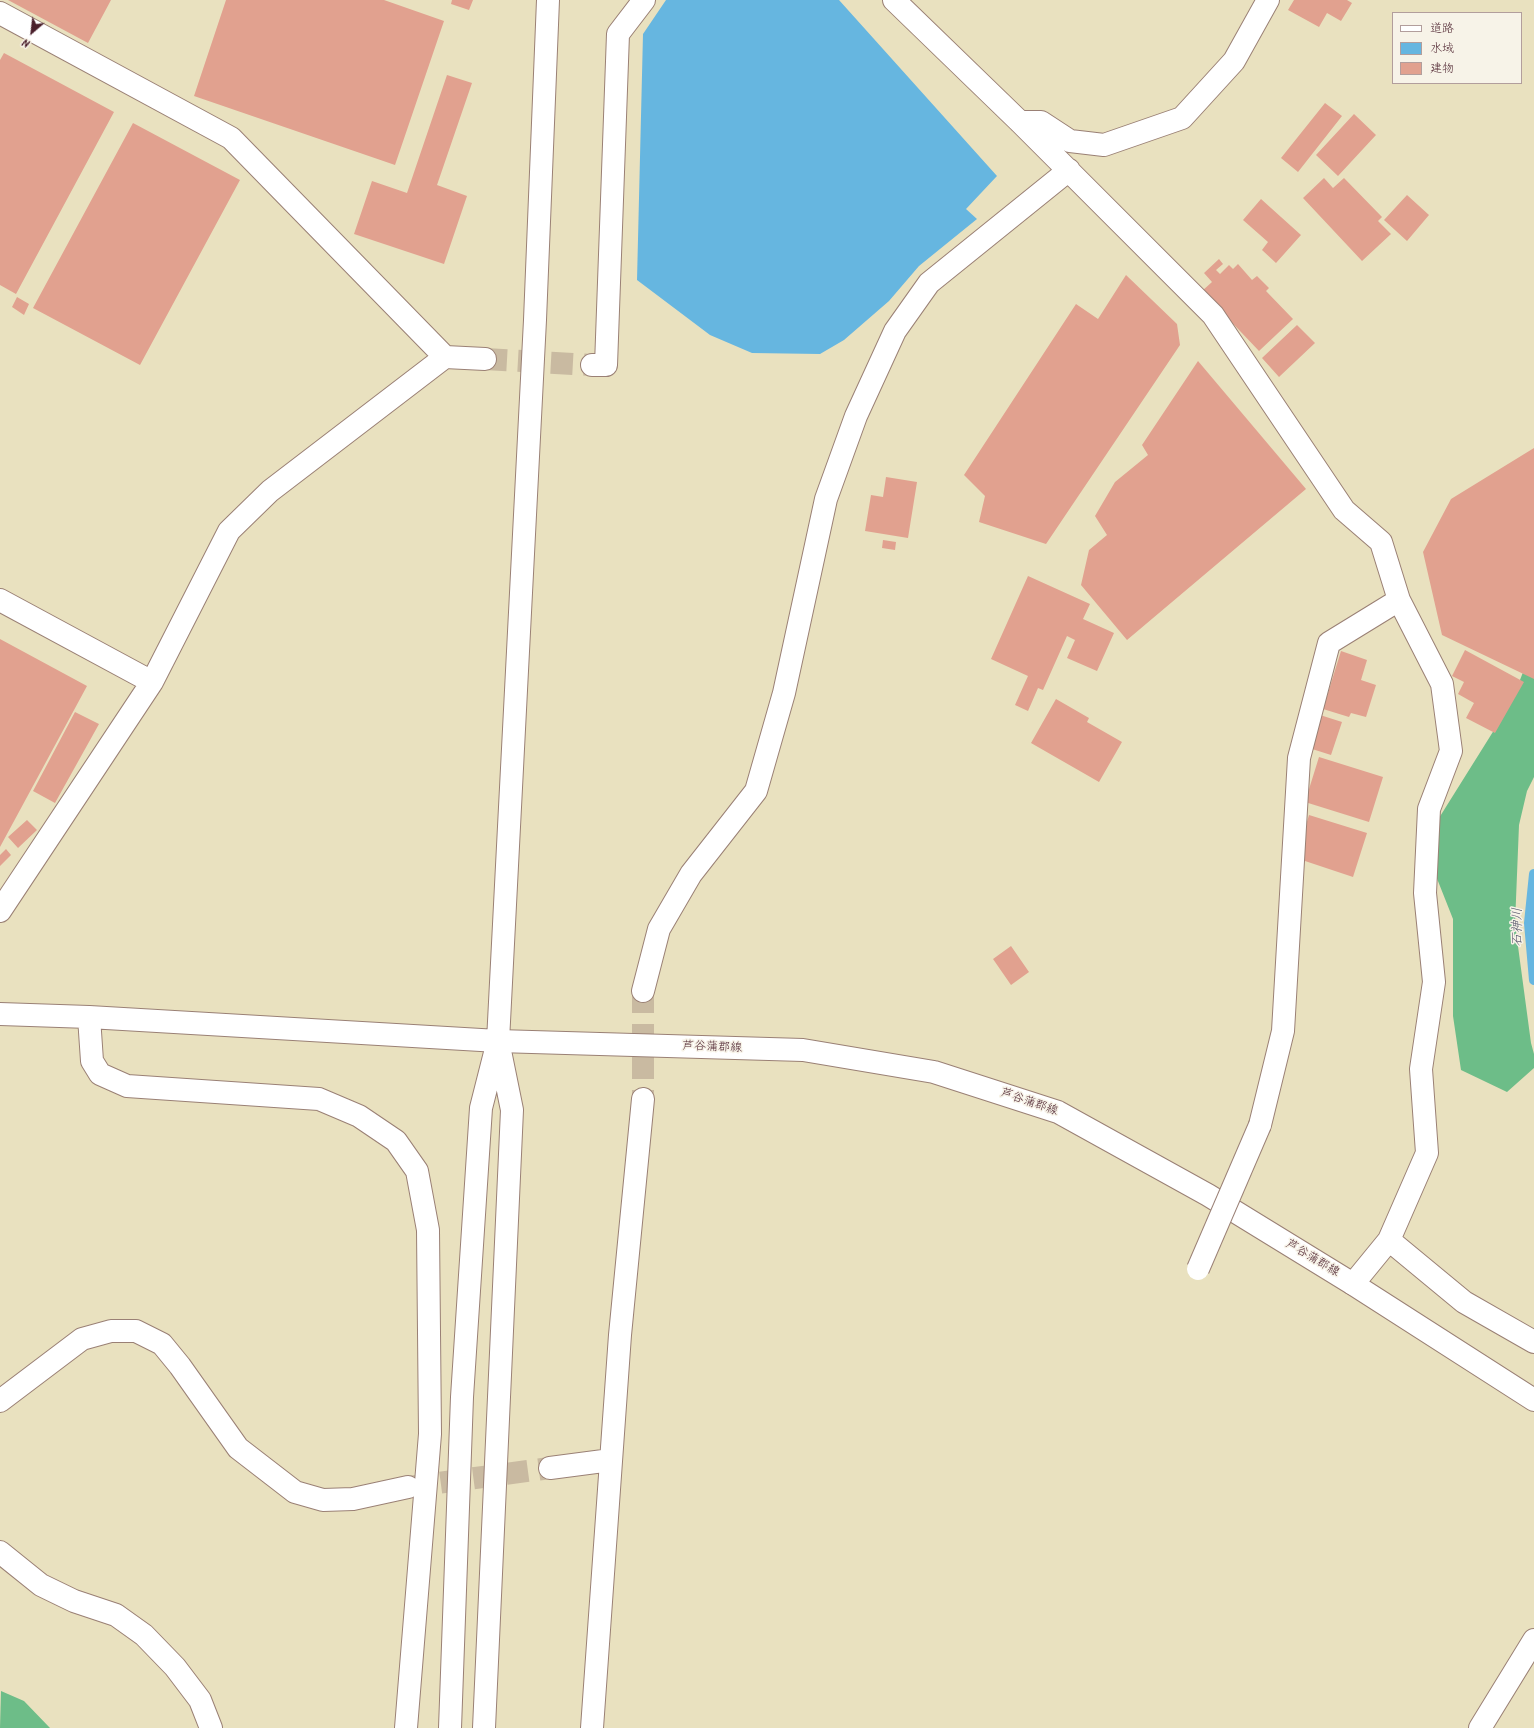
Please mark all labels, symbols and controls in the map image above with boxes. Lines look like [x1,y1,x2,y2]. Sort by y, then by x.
north arrow [12,12,52,52]
legend [1392,12,1522,84]
text: 道路 [1430,19,1454,38]
text: N [19,33,34,52]
text: 水域 [1430,39,1454,58]
text: 建物 [1430,59,1454,78]
water label: 石神川 [1511,908,1527,946]
street label: 芦谷蒲郡線 [682,1040,742,1056]
street label: 芦谷蒲郡線 [998,1086,1060,1120]
street label: 芦谷蒲郡線 [1283,1237,1341,1281]

